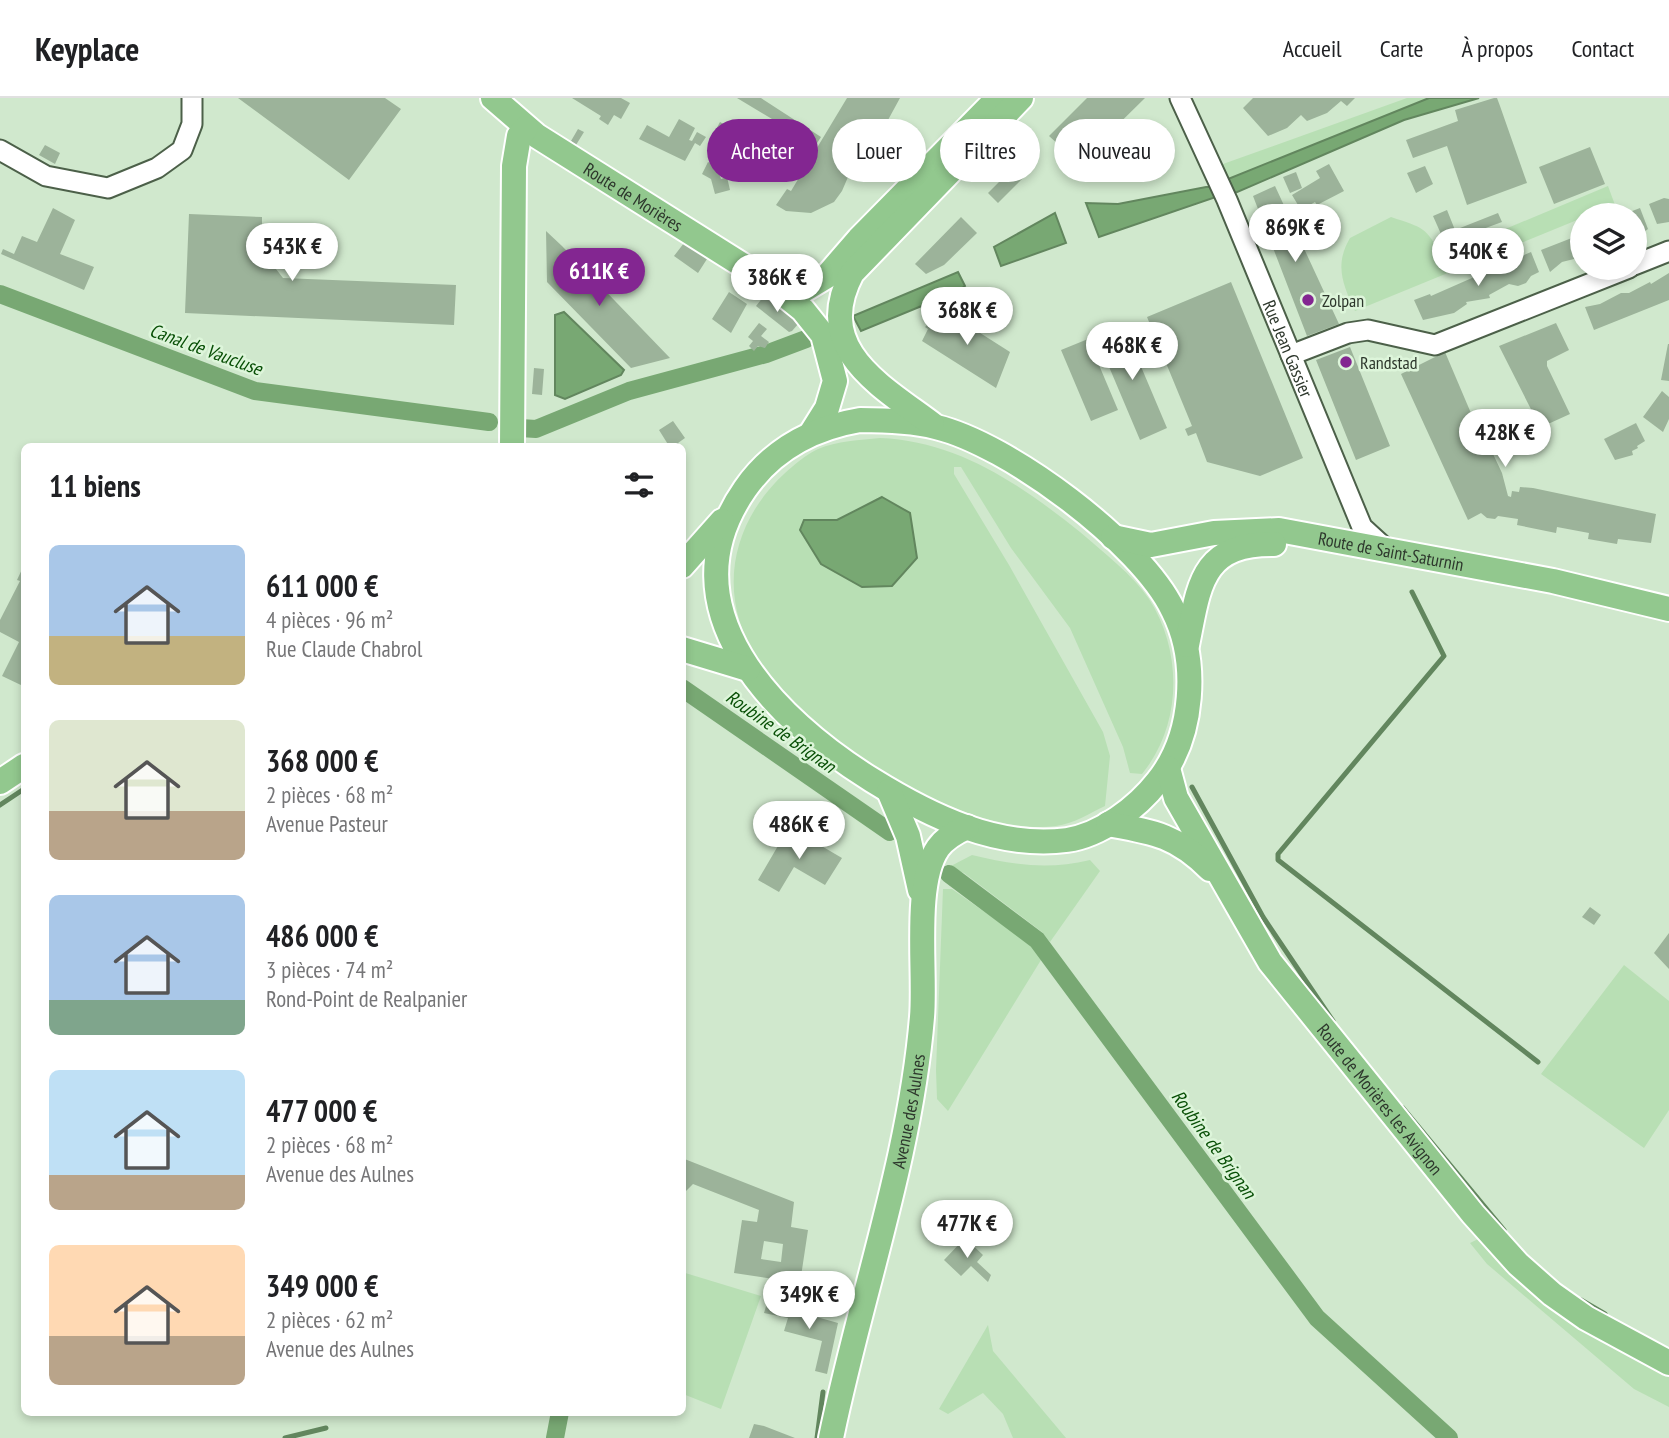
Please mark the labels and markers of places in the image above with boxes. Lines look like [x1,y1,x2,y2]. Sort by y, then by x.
pin: 869K € [1238,204,1352,264]
pin: 543K € [235,223,349,283]
pin: 540K € [1421,228,1535,288]
pin: 611K € [542,248,656,308]
pin: 386K € [720,254,834,314]
pin: 368K € [910,288,1024,347]
place label: Zolpan [1322,289,1364,312]
marker: Zolpan [1300,292,1316,308]
pin: 468K € [1075,322,1189,382]
place label: Randstad [1360,351,1418,374]
marker: Randstad [1338,354,1354,370]
pin: 428K € [1448,410,1562,469]
pin: 486K € [742,802,856,861]
pin: 477K € [910,1200,1024,1260]
pin: 349K € [752,1272,866,1331]

